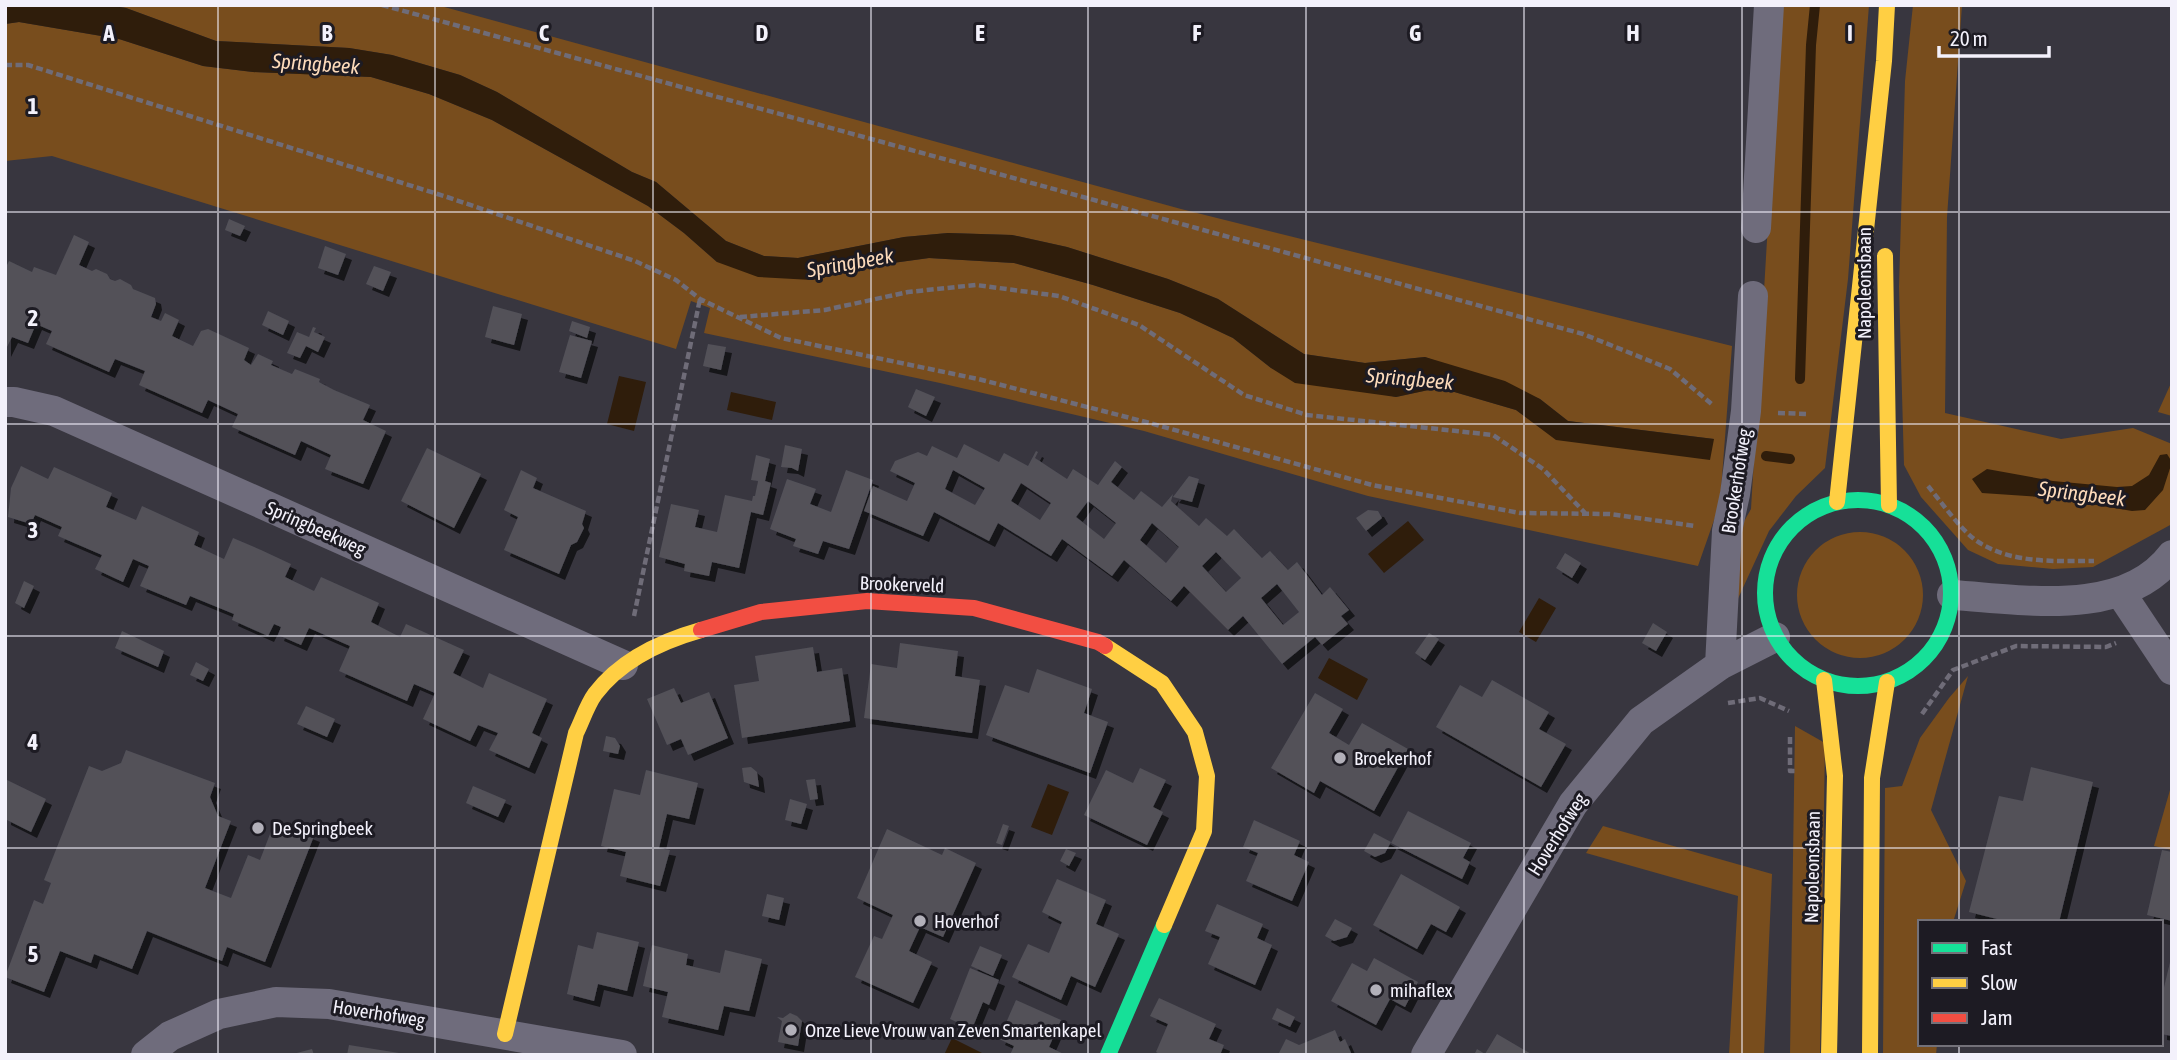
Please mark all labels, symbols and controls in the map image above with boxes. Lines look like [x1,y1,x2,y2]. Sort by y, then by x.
scale bar [1939,14,2049,58]
text: A [102,20,115,46]
text: B [322,20,333,46]
text: C [539,20,550,46]
text: D [756,20,769,46]
text: E [975,20,985,46]
text: F [1192,20,1202,46]
text: G [1409,20,1421,46]
text: H [1626,20,1640,46]
text: I [1847,20,1853,46]
text: 20 m [1950,26,1988,50]
water label: Springbeek [270,48,361,78]
text: 1 [28,93,39,119]
street label: Napoleonsbaan [1853,227,1875,339]
water label: Springbeek [804,242,896,282]
text: 2 [28,305,38,331]
water label: Springbeek [1364,362,1455,394]
street label: Brookerhofweg [1717,426,1755,535]
water label: Springbeek [2036,476,2128,510]
street label: Springbeekweg [263,496,370,560]
text: 3 [28,517,38,543]
street label: Brookerveld [859,572,945,596]
text: 4 [27,729,39,755]
place label: Broekerhof [1354,747,1432,769]
marker: Broekerhof [1332,750,1348,766]
street label: Hoverhofweg [1523,788,1591,879]
street label: Napoleonsbaan [1800,811,1824,923]
place label: De Springbeek [272,817,373,839]
marker: De Springbeek [250,820,266,836]
place label: Hoverhof [934,910,999,932]
marker: Hoverhof [912,913,928,929]
legend [1918,920,2163,1046]
text: Fast [1981,935,2012,959]
text: 5 [28,941,39,967]
text: Slow [1981,970,2018,994]
place label: mihaflex [1390,979,1453,1001]
marker: mihaflex [1368,982,1384,998]
street label: Hoverhofweg [331,995,427,1031]
text: Jam [1981,1005,2013,1029]
place label: Onze Lieve Vrouw van Zeven Smartenkapel [805,1019,1101,1041]
marker: Onze Lieve Vrouw van Zeven Smartenkapel [783,1022,799,1038]

